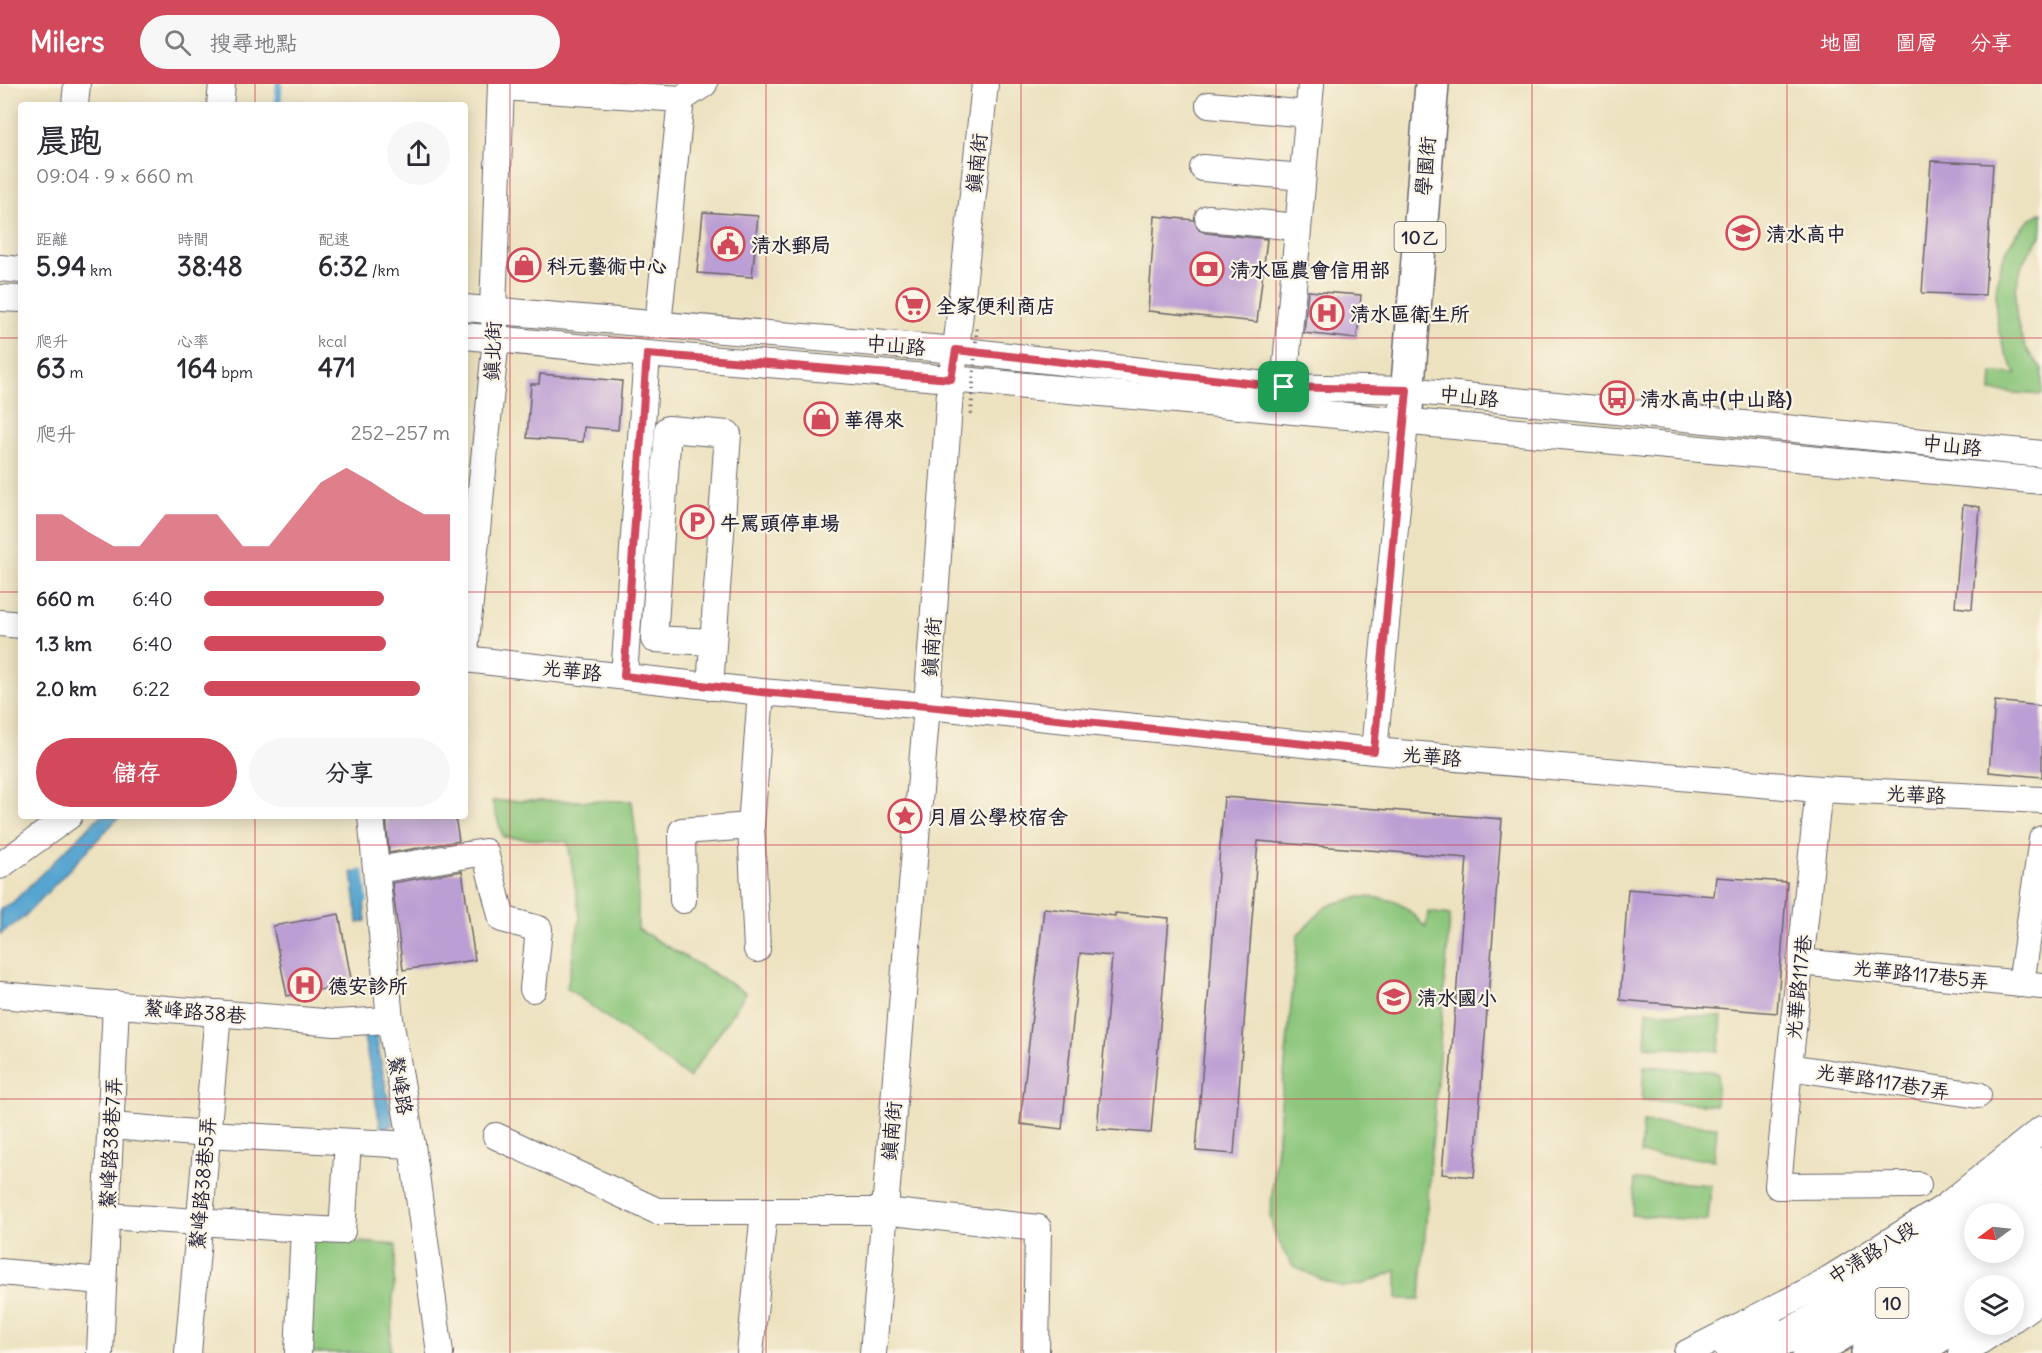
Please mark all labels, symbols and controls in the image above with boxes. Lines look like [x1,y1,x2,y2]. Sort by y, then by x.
search box [140,15,560,69]
text: Milers [30,24,104,60]
icon: search [161,26,194,59]
text: 搜尋地點 [209,29,297,57]
text: 地圖 [1820,29,1862,56]
text: 圖層 [1895,29,1937,56]
text: 分享 [1970,29,2012,56]
text: 晨跑 [36,119,102,161]
button: share [387,122,450,185]
street label: 鎮南街 [960,132,992,194]
street label: 學園街 [1410,135,1440,197]
text: 09:04 · 9 × 660 m [36,163,194,188]
school or university icon: 清水高中 [1725,215,1761,251]
place label: 清水高中 [1766,221,1846,246]
road number: 10乙 [1394,222,1446,252]
public building icon: 清水郵局 [710,226,746,262]
text: 距離 [36,229,68,249]
text: 時間 [177,229,209,249]
text: 配速 [318,229,350,249]
place label: 清水郵局 [751,232,831,257]
shop icon: 科元藝術中心 [506,247,542,283]
text: 5.94 [36,250,86,283]
text: 38:48 [177,250,243,283]
text: 6:32 [318,250,368,283]
bank icon: 清水區農會信用部 [1189,251,1225,287]
place label: 科元藝術中心 [547,253,667,278]
place label: 清水區農會信用部 [1230,257,1390,282]
text: km [86,260,112,280]
text: /km [368,260,400,280]
supermarket icon: 全家便利商店 [895,287,931,323]
place label: 全家便利商店 [936,293,1056,318]
hospital icon: 清水區衛生所 [1309,295,1345,331]
place label: 清水區衛生所 [1350,301,1470,326]
street label: 鎮北街 [478,321,506,381]
street label: 中山路 [865,330,928,360]
text: 爬升 [36,331,68,351]
text: 心率 [177,331,209,351]
text: kcal [318,331,347,351]
text: 471 [318,351,356,384]
text: 63 [36,352,66,385]
text: 164 [177,352,217,385]
pin [1258,361,1309,412]
text: m [66,362,84,382]
text: bpm [217,362,253,382]
icon: arrive [1267,370,1300,403]
street label: 中山路 [1438,380,1501,412]
bus stop icon: 清水高中(中山路) [1599,380,1635,416]
place label: 清水高中(中山路) [1640,386,1792,411]
shop icon: 華得來 [803,401,839,437]
place label: 華得來 [844,407,904,432]
text: 252–257 m [351,420,450,445]
text: 爬升 [36,421,76,446]
street label: 中山路 [1921,429,1984,461]
parking icon: 牛罵頭停車場 [679,504,715,540]
place label: 牛罵頭停車場 [720,510,840,535]
text: 660 m [36,586,95,611]
text: 6:40 [132,586,173,611]
street label: 鎮南街 [916,616,946,678]
text: 1.3 km [36,631,92,656]
text: 6:40 [132,631,173,656]
street label: 光華路 [541,654,604,686]
text: 2.0 km [36,676,97,701]
text: 6:22 [132,676,170,701]
button: 儲存 [36,738,237,807]
button: 分享 [249,738,450,807]
street label: 光華路 [1401,741,1464,771]
street label: 光華路 [1885,780,1948,808]
place icon: 月眉公學校宿舍 [887,798,923,834]
place label: 月眉公學校宿舍 [928,804,1068,829]
street label: 光華路117巷 [1780,932,1816,1041]
street label: 光華路117巷5弄 [1851,954,1991,994]
hospital icon: 德安診所 [287,967,323,1003]
place label: 德安診所 [328,973,408,998]
school or university icon: 清水國小 [1376,979,1412,1015]
place label: 清水國小 [1417,985,1497,1010]
street label: 鰲峰路38巷 [143,994,248,1028]
street label: 鰲峰路 [383,1053,419,1118]
street label: 光華路117巷7弄 [1814,1058,1952,1104]
street label: 鰲峰路38巷7弄 [94,1076,126,1210]
street label: 鎮南街 [876,1100,906,1162]
street label: 鰲峰路38巷5弄 [184,1115,220,1251]
north arrow [1964,1203,2024,1263]
map controls [1964,1203,2024,1335]
street label: 中清路八段 [1823,1215,1921,1289]
button: layers [1964,1275,2024,1335]
road number: 10 [1876,1288,1908,1318]

